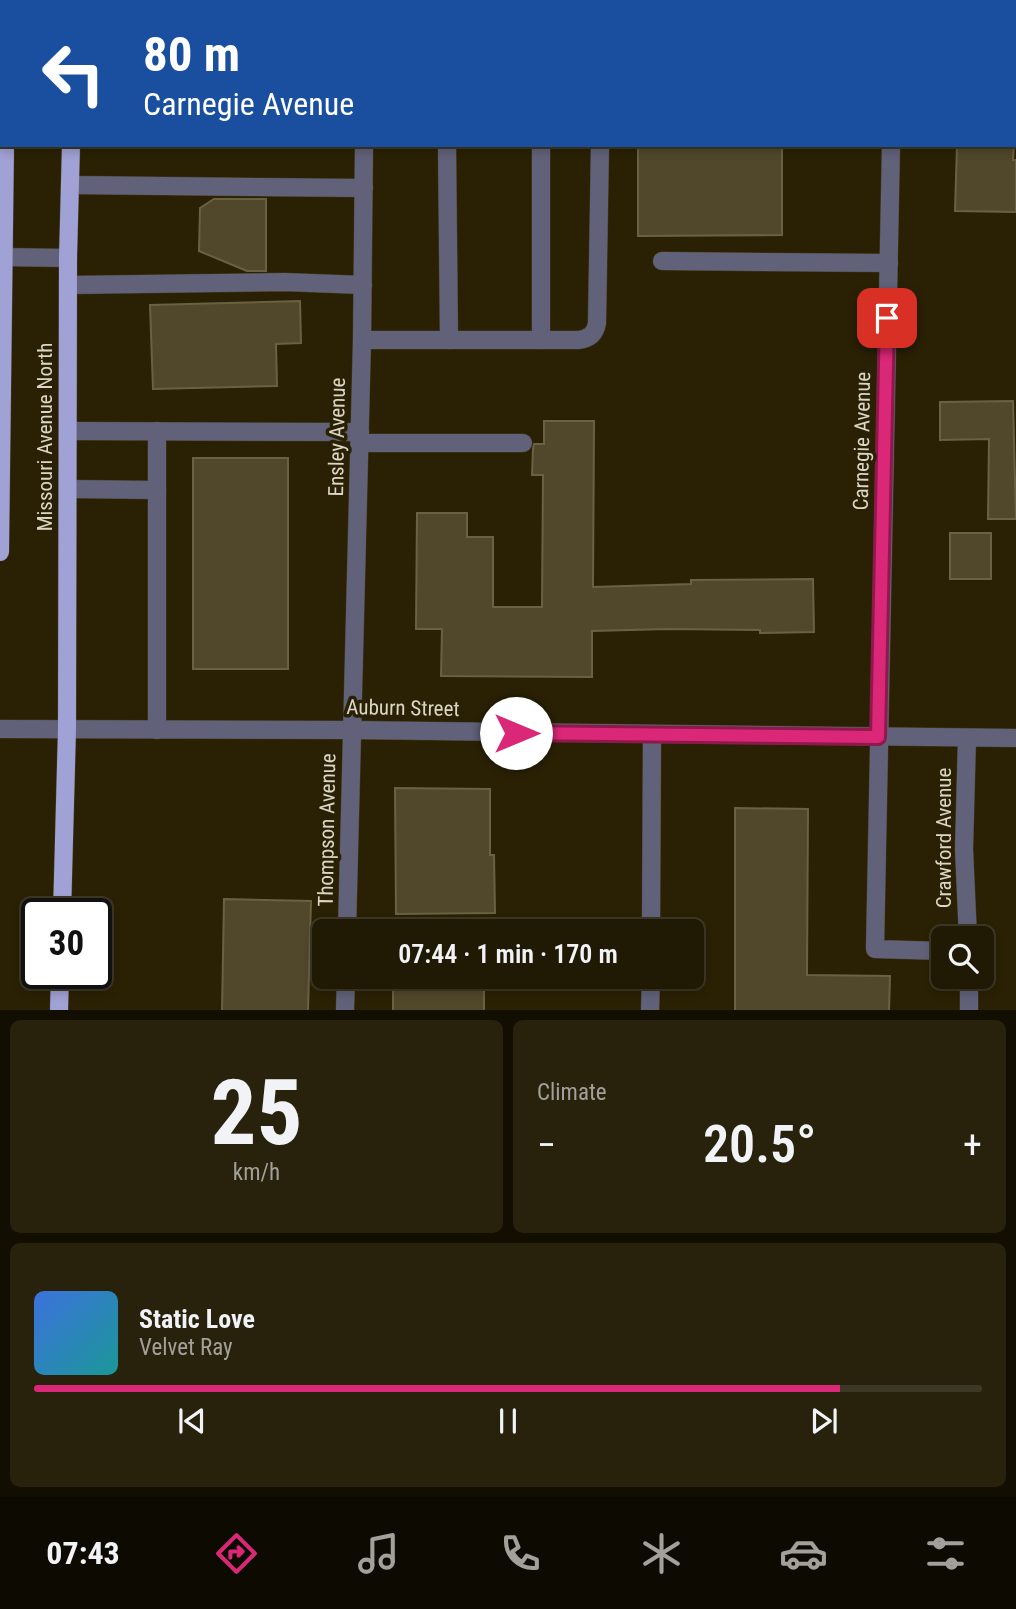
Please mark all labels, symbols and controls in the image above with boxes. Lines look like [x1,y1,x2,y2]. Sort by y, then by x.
text: 80 m [143,26,240,83]
icon: left [28,28,119,119]
text: Carnegie Avenue [143,85,354,123]
pin [857,288,917,348]
icon: arrive [868,299,906,337]
street label: Missouri Avenue North [33,343,57,531]
street label: Carnegie Avenue [849,371,875,511]
street label: Ensley Avenue [324,377,350,497]
street label: Auburn Street [346,695,460,721]
position arrow [479,696,553,770]
street label: Thompson Avenue [314,753,340,907]
street label: Crawford Avenue [932,768,956,908]
speed limit sign: 30 [21,898,112,989]
map controls [931,926,994,989]
button: search [931,926,994,989]
text: 07:44 · 1 min · 170 m [398,939,618,969]
text: 25 [211,1060,302,1166]
text: Climate [537,1079,607,1106]
text: 20.5° [703,1114,816,1175]
text: − [537,1123,556,1167]
text: + [963,1123,982,1167]
text: km/h [233,1159,280,1186]
text: Static Love [139,1304,255,1334]
text: Velvet Ray [139,1334,233,1361]
icon: previous [173,1402,211,1440]
icon: pause [489,1402,527,1440]
icon: next [805,1402,843,1440]
icon: directions [212,1529,261,1578]
icon: music [354,1529,403,1578]
icon: phone [496,1529,545,1578]
icon: climate [637,1529,686,1578]
icon: car [779,1529,828,1578]
icon: filters [921,1529,970,1578]
text: 07:43 [46,1534,120,1572]

